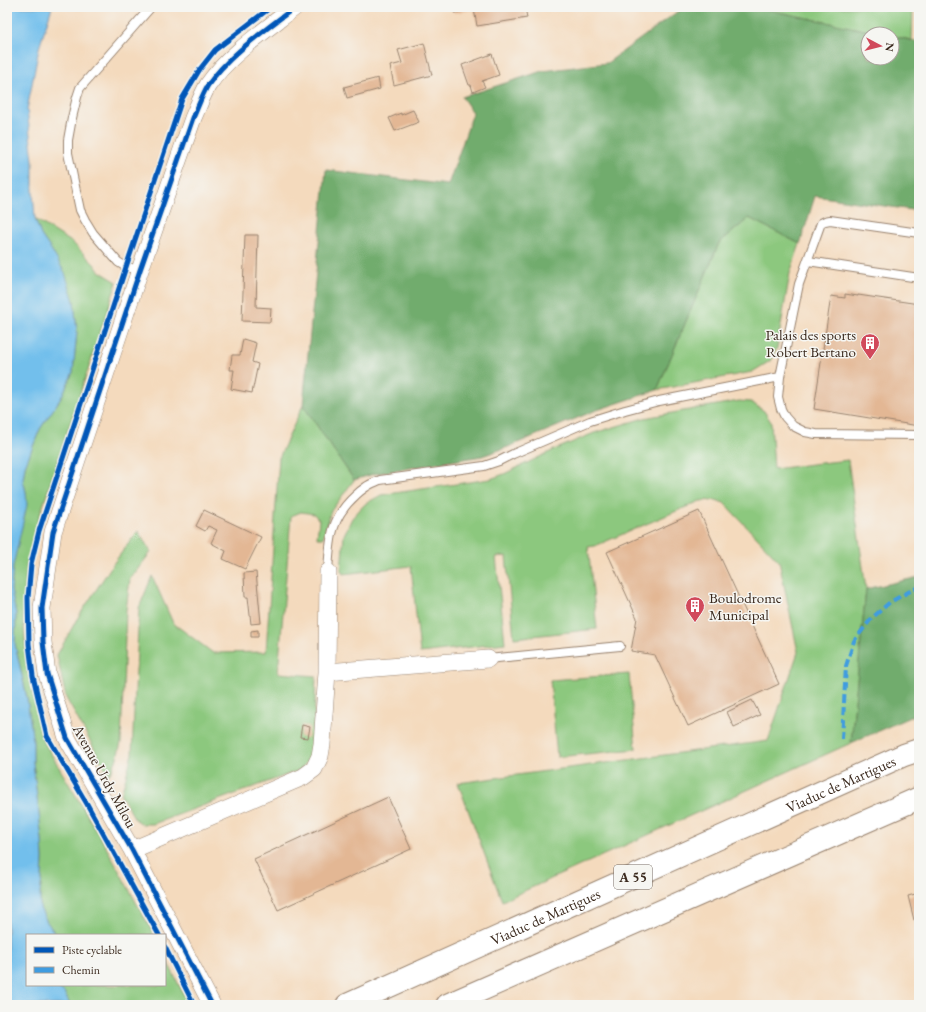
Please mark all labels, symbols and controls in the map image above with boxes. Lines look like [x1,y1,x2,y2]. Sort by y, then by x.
north arrow [860,26,900,66]
text: N [882,42,897,53]
place label: Palais des sports Robert Bertano [765,325,856,361]
building icon: Palais des sports Robert Bertano [859,332,881,360]
place label: Boulodrome Municipal [709,588,782,624]
building icon: Boulodrome Municipal [684,595,706,623]
street label: Avenue Urdy Milou [68,720,141,831]
street label: Viaduc de Martigues [783,751,899,816]
road number: A 55 [614,865,652,889]
street label: Viaduc de Martigues [487,883,603,949]
legend [26,934,166,986]
text: Piste cyclable [62,942,122,958]
text: Chemin [62,962,101,978]

